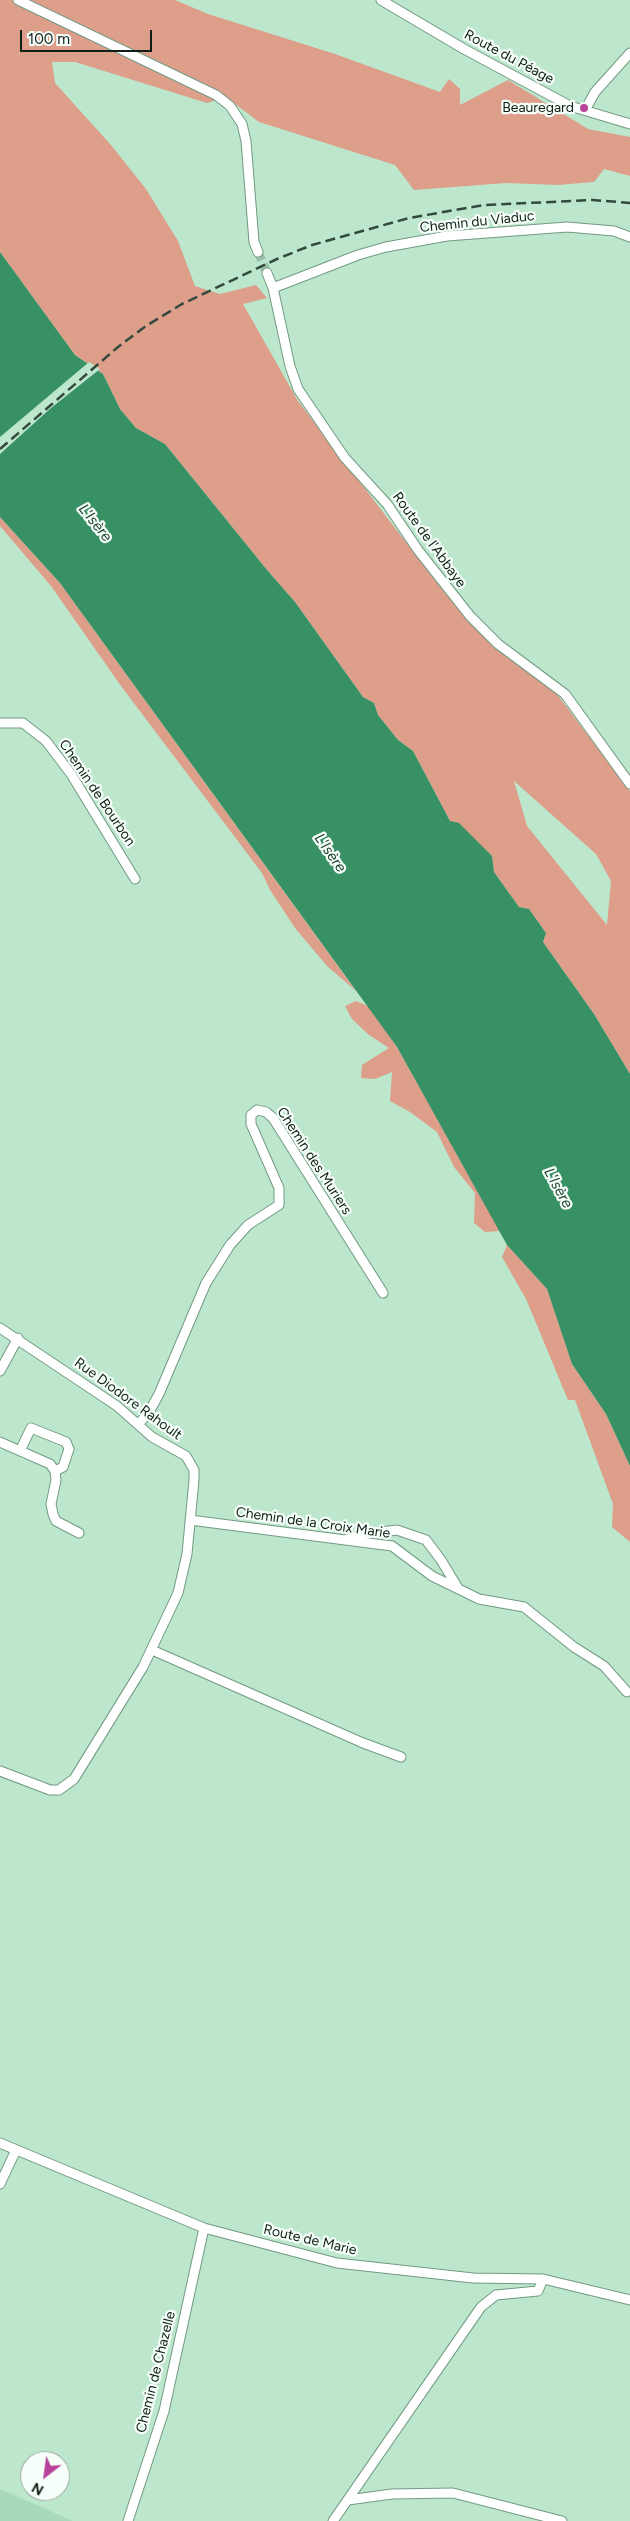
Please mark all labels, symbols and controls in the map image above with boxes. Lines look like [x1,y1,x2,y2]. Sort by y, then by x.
scale bar [22,20,155,52]
street label: Route du Péage [461,26,557,88]
text: 100 m [28,30,70,48]
place label: Beauregard [502,100,574,116]
marker: Beauregard [578,102,590,114]
street label: Chemin du Viaduc [419,208,535,236]
street label: Route de l'Abbaye [389,489,469,591]
water label: L'Isère [74,500,116,546]
street label: Chemin de Bourbon [55,737,139,849]
water label: L'Isère [310,830,350,876]
street label: Chemin des Muriers [273,1104,355,1218]
water label: L'Isère [540,1165,576,1211]
street label: Rue Diodore Rahoult [71,1354,185,1444]
street label: Chemin de la Croix Marie [235,1504,391,1542]
street label: Route de Marie [262,2221,358,2259]
street label: Chemin de Chazelle [133,2309,179,2435]
north arrow [20,2451,70,2501]
text: N [29,2478,47,2499]

